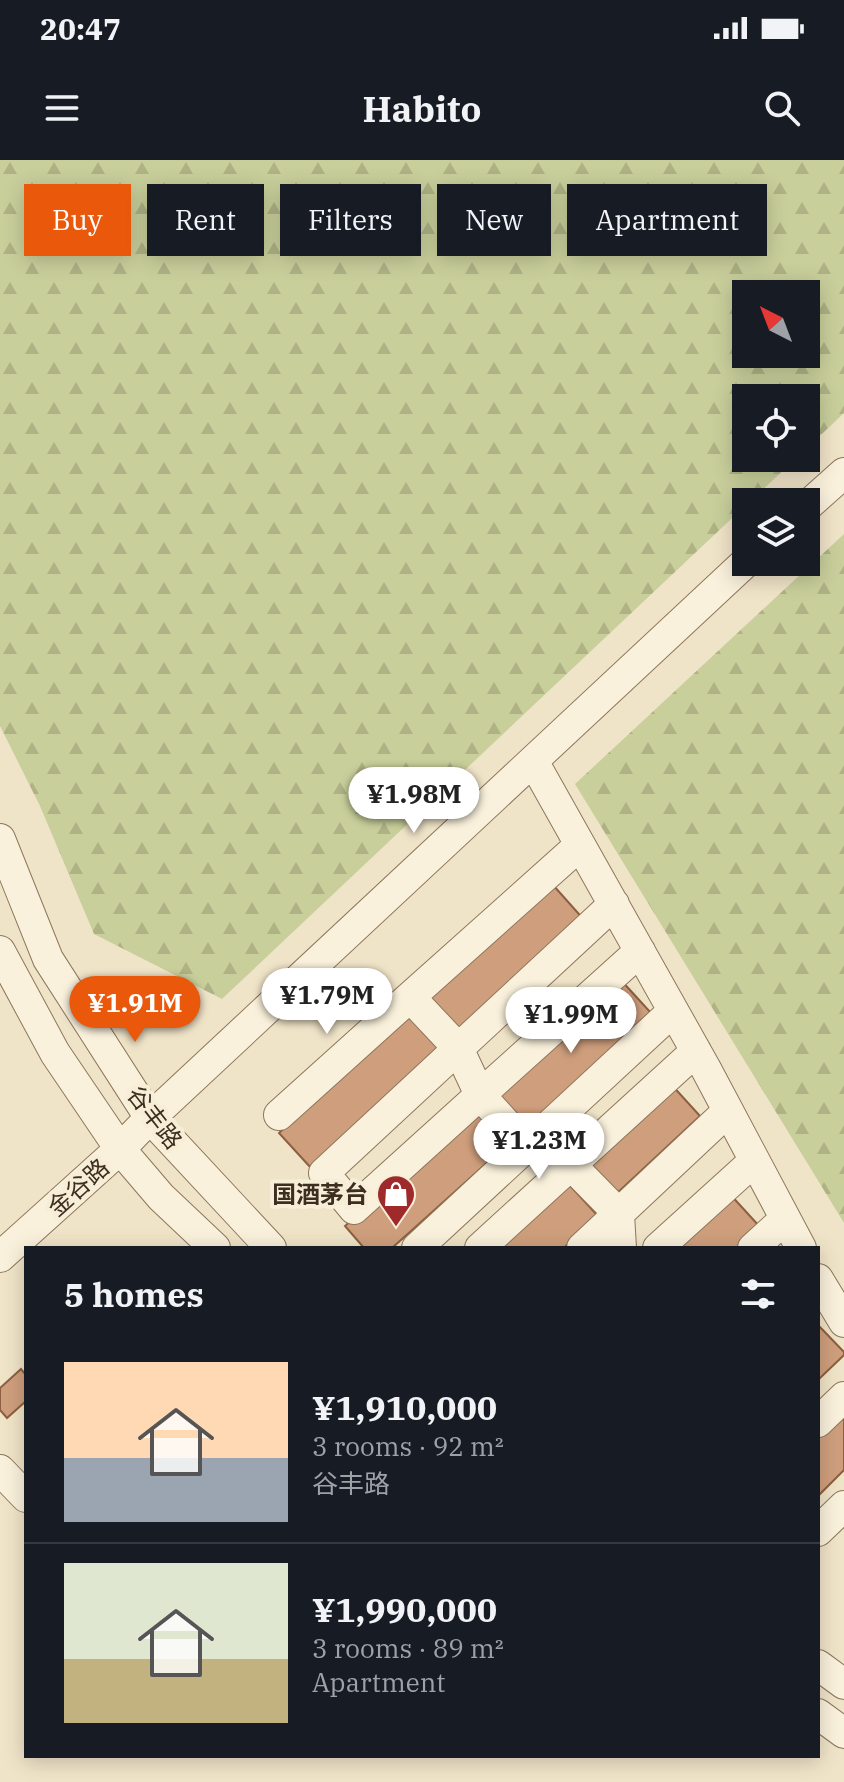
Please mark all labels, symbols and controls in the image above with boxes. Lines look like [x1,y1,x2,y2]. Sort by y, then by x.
text: 20:47 [40,9,121,48]
text: Habito [363,85,481,132]
icon: menu [40,86,84,130]
icon: search [760,86,804,130]
chip: Buy [24,184,131,256]
chip: Rent [147,184,264,256]
chip: Filters [280,184,421,256]
chip: New [437,184,551,256]
chip: Apartment [567,184,767,256]
north arrow [732,280,820,368]
map controls [732,280,820,576]
button: locate [732,384,820,472]
button: layers [732,488,820,576]
pin: ¥1.98M [349,767,479,835]
text: ¥1.98M [366,776,462,810]
pin: ¥1.79M [262,968,392,1036]
pin: ¥1.91M [70,976,200,1044]
text: ¥1.79M [279,977,375,1011]
text: ¥1.91M [87,985,183,1019]
pin: ¥1.99M [506,987,636,1055]
text: ¥1.99M [523,996,619,1030]
street label: 谷丰路 [120,1079,190,1155]
pin: ¥1.23M [474,1113,604,1181]
text: ¥1.23M [491,1122,587,1156]
street label: 金谷路 [41,1151,115,1223]
shop icon: 国酒茅台 [375,1173,417,1228]
place label: 国酒茅台 [272,1178,368,1210]
text: 5 homes [64,1272,204,1316]
icon: filters [736,1272,780,1316]
text: ¥1,910,000 [312,1385,497,1429]
icon: home [128,1394,224,1490]
text: 3 rooms · 92 m² [312,1429,504,1463]
text: 谷丰路 [312,1466,390,1500]
text: ¥1,990,000 [312,1587,497,1631]
icon: home [128,1595,224,1691]
text: 3 rooms · 89 m² [312,1631,504,1665]
text: Apartment [312,1665,445,1699]

